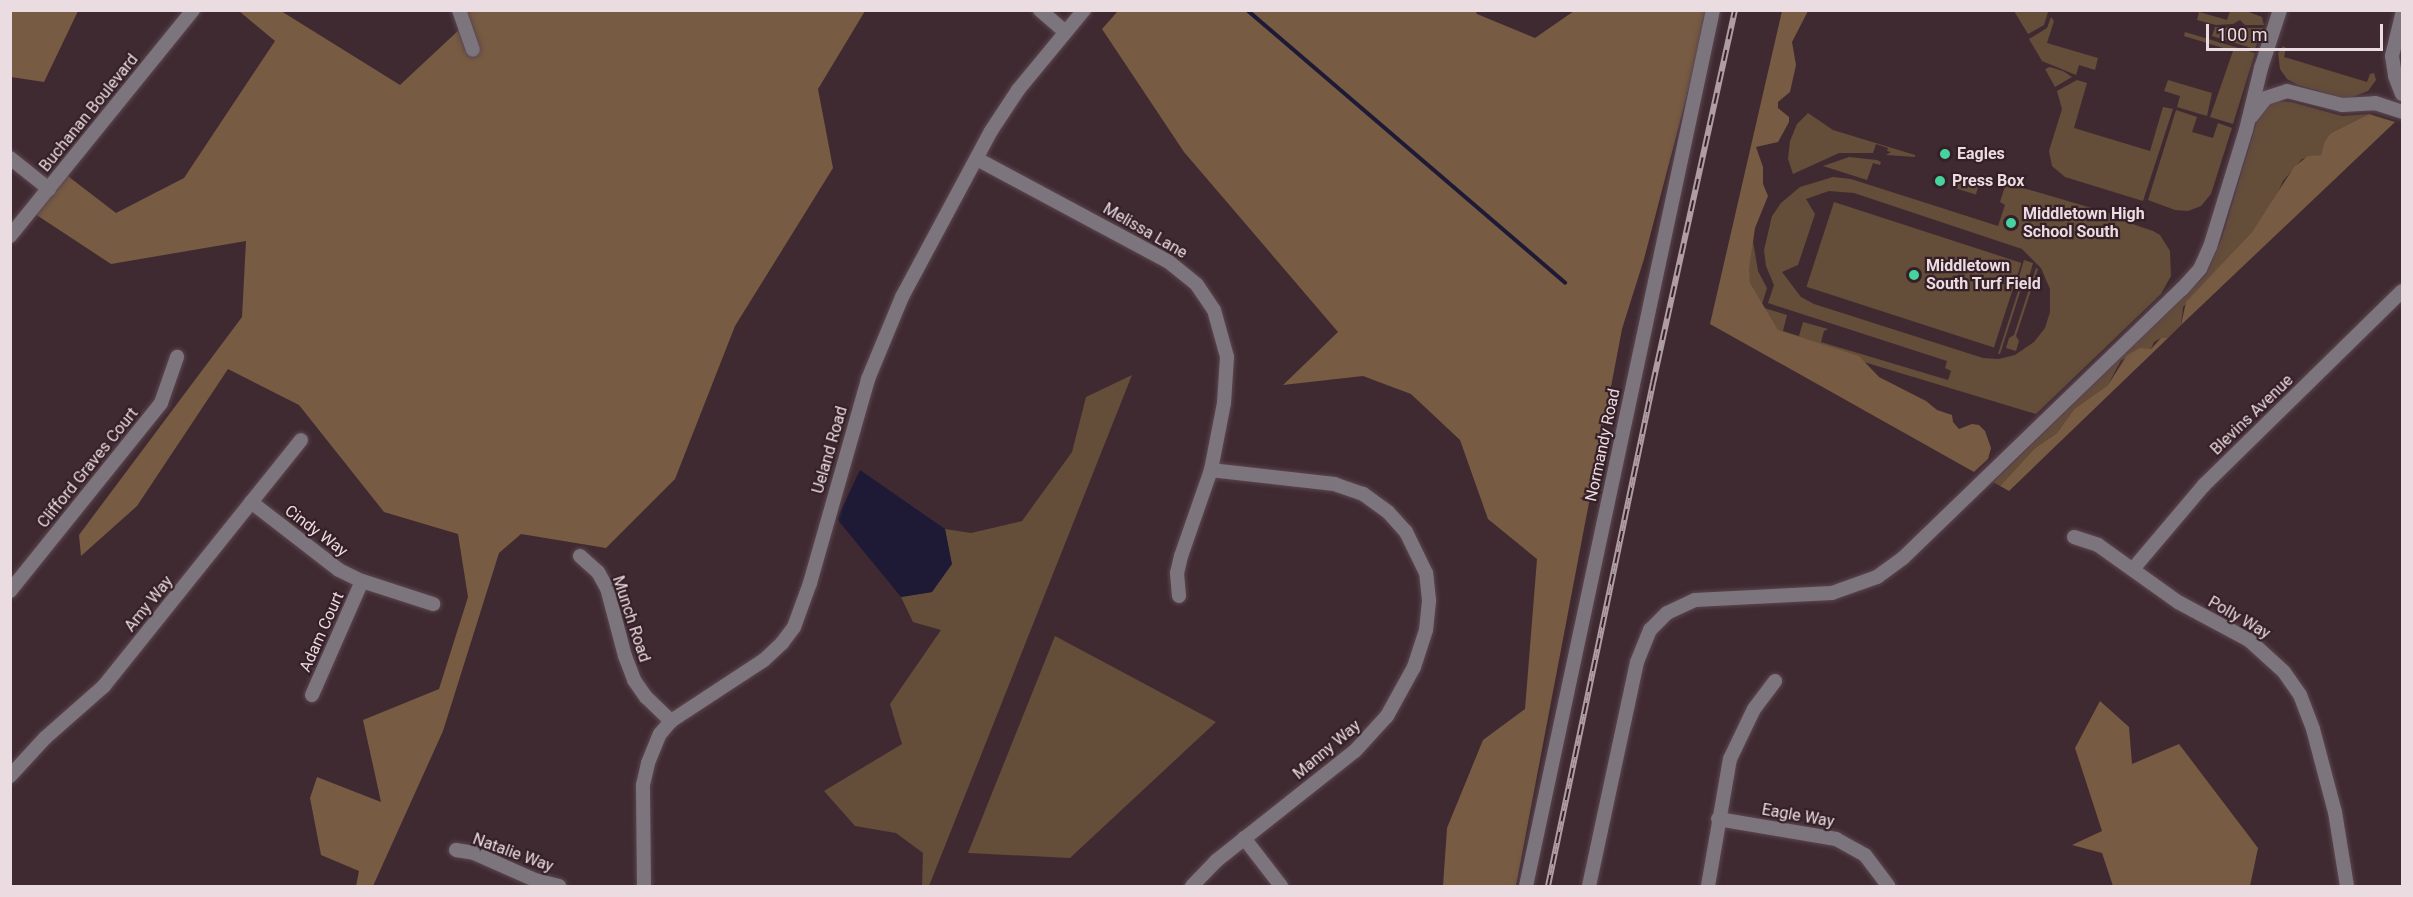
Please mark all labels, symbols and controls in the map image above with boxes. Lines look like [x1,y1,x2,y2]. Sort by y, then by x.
scale bar [2209,12,2386,50]
text: 100 m [2217,24,2268,45]
street label: Buchanan Boulevard [36,50,142,176]
place label: Eagles [1957,144,2005,164]
marker: Eagles [1938,147,1952,161]
place label: Press Box [1952,171,2024,191]
marker: Press Box [1933,174,1947,188]
street label: Melissa Lane [1099,199,1191,263]
place label: Middletown High School South [2023,204,2145,242]
marker: Middletown High School South [2004,216,2018,230]
place label: Middletown South Turf Field [1926,256,2041,294]
marker: Middletown South Turf Field [1907,268,1921,282]
street label: Blevins Avenue [2207,371,2297,459]
street label: Normandy Road [1582,387,1624,503]
street label: Clifford Graves Court [34,404,142,532]
street label: Ueland Road [808,404,852,496]
street label: Cindy Way [281,501,351,561]
street label: Amy Way [121,572,177,636]
street label: Munch Road [608,573,654,665]
street label: Adam Court [296,589,348,675]
street label: Polly Way [2205,593,2273,643]
street label: Manny Way [1289,716,1365,784]
street label: Eagle Way [1760,800,1836,832]
street label: Natalie Way [470,830,556,876]

